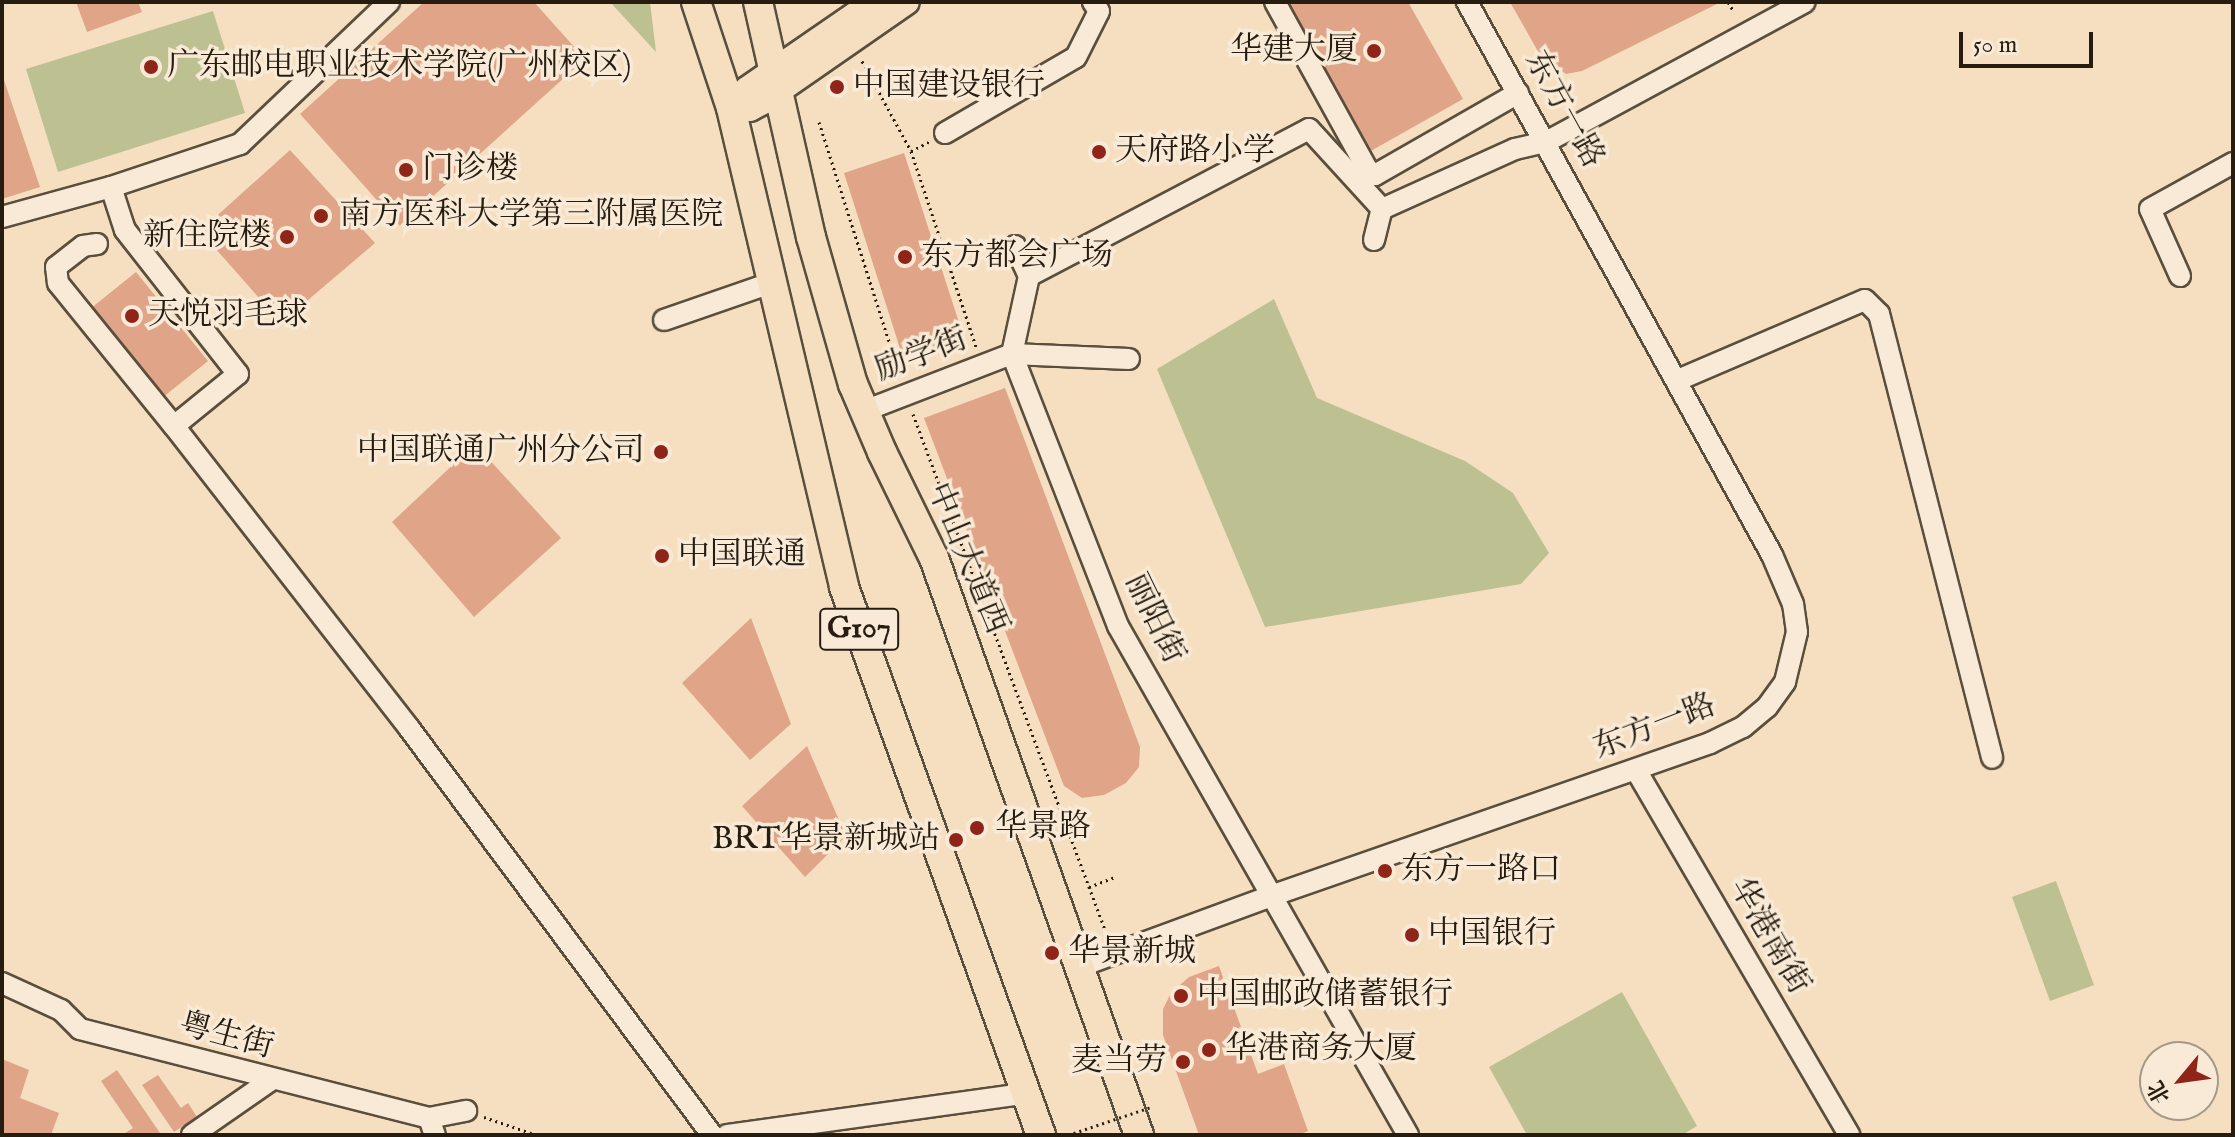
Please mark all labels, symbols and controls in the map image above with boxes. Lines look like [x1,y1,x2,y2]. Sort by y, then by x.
scale bar [1963,16,2097,66]
text: 50 m [1973,30,2017,61]
place label: 华建大厦 [1230,32,1358,70]
marker: 华建大厦 [1365,42,1383,60]
street label: 东方一路 [1515,45,1611,175]
place label: 广东邮电职业技术学院(广州校区) [167,48,631,86]
marker: 广东邮电职业技术学院(广州校区) [142,58,160,76]
place label: 中国建设银行 [853,68,1045,106]
marker: 中国建设银行 [828,78,846,96]
place label: 天府路小学 [1115,133,1275,171]
marker: 天府路小学 [1090,143,1108,161]
place label: 门诊楼 [422,151,518,189]
marker: 门诊楼 [397,161,415,179]
place label: 南方医科大学第三附属医院 [339,197,723,235]
marker: 南方医科大学第三附属医院 [310,205,332,227]
place label: 新住院楼 [143,218,271,256]
marker: 新住院楼 [278,228,296,246]
place label: 东方都会广场 [921,238,1113,276]
marker: 东方都会广场 [896,248,914,266]
place label: 天悦羽毛球 [148,297,308,335]
marker: 天悦羽毛球 [123,307,141,325]
street label: 励学街 [870,321,974,391]
place label: 中国联通广州分公司 [357,433,645,471]
marker: 中国联通广州分公司 [652,443,670,461]
street label: 中山大道西 [917,478,1015,640]
place label: 中国联通 [678,537,806,575]
marker: 中国联通 [653,547,671,565]
street label: 丽阳街 [1115,567,1191,671]
road number: G107 [819,603,899,655]
street label: 东方一路 [1588,687,1722,769]
place label: 华景路 [995,809,1091,847]
marker: 华景路 [966,817,988,839]
place label: BRT华景新城站 [712,821,940,859]
marker: BRT华景新城站 [947,831,965,849]
place label: 东方一路口 [1401,852,1561,890]
marker: 东方一路口 [1376,862,1394,880]
street label: 华港南街 [1719,872,1817,1002]
place label: 中国银行 [1428,916,1556,954]
marker: 中国银行 [1403,926,1421,944]
place label: 华景新城 [1068,934,1196,972]
marker: 华景新城 [1043,944,1061,962]
place label: 中国邮政储蓄银行 [1197,977,1453,1015]
marker: 中国邮政储蓄银行 [1172,987,1190,1005]
street label: 粤生街 [175,1006,277,1068]
place label: 华港商务大厦 [1225,1031,1417,1069]
marker: 华港商务大厦 [1200,1041,1218,1059]
north arrow [2139,1041,2219,1121]
place label: 麦当劳 [1071,1043,1167,1081]
marker: 麦当劳 [1174,1053,1192,1071]
text: 北 [2142,1075,2177,1108]

